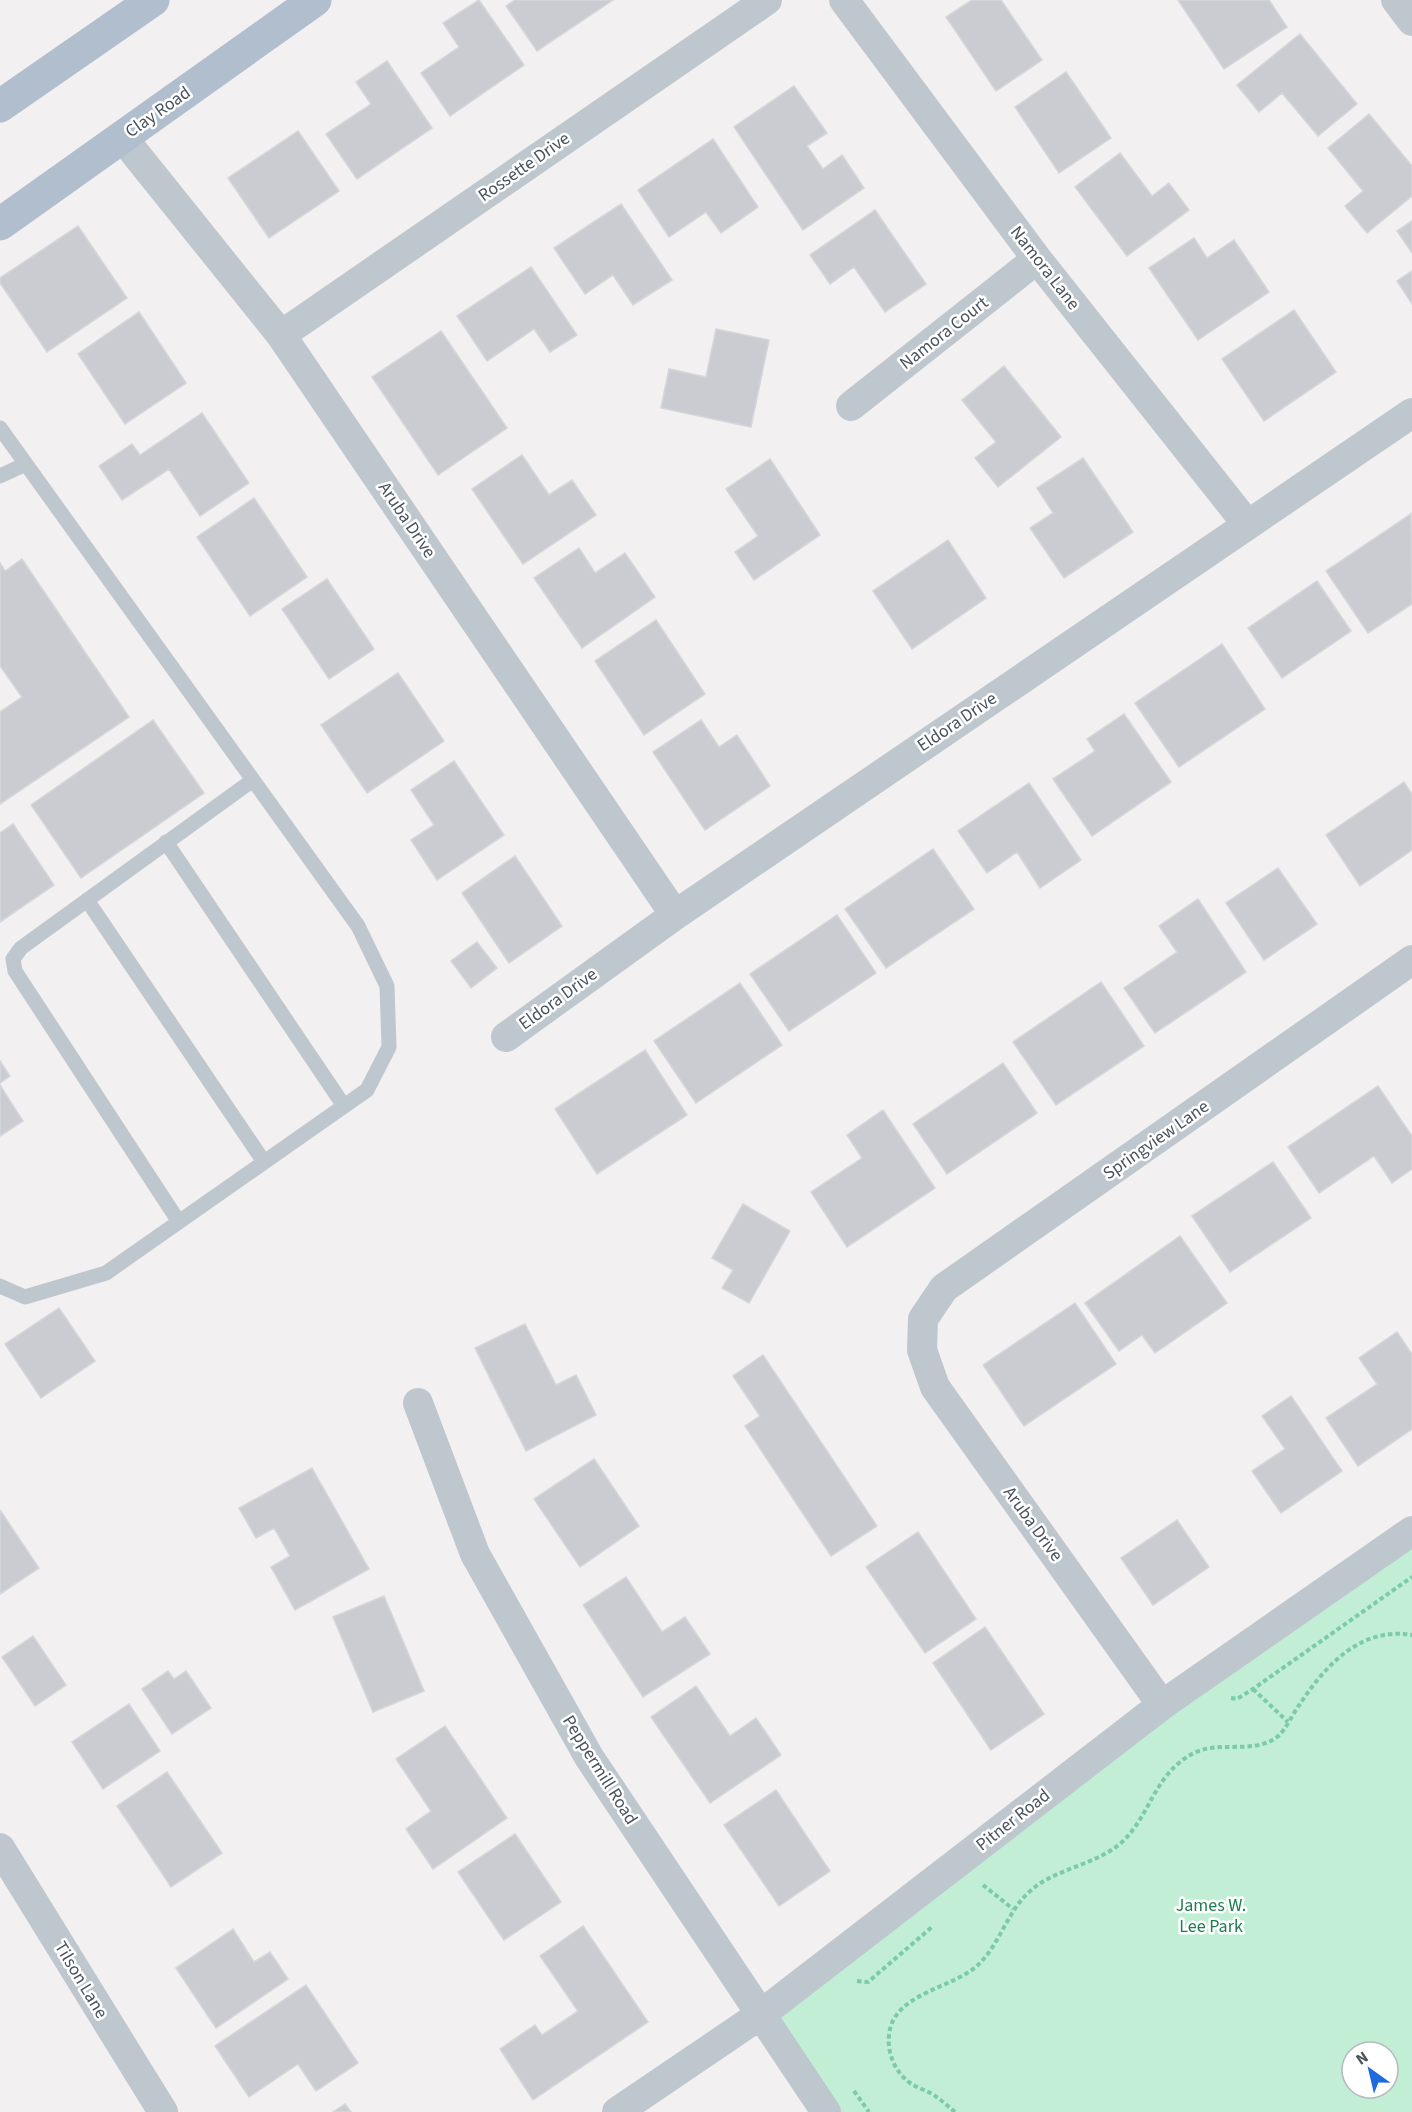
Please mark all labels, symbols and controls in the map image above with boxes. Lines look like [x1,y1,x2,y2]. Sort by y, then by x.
street label: Clay Road [120,80,196,144]
street label: Rossette Drive [473,126,575,208]
street label: Namora Lane [1004,221,1086,315]
street label: Namora Court [895,291,993,375]
street label: Aruba Drive [372,477,442,563]
street label: Eldora Drive [912,686,1002,758]
street label: Eldora Drive [514,962,602,1036]
street label: Springview Lane [1098,1094,1214,1186]
street label: Aruba Drive [997,1481,1069,1567]
street label: Peppermill Road [556,1711,644,1829]
street label: Pitner Road [971,1783,1055,1857]
park label: James W. Lee Park [1176,1893,1246,1939]
street label: Tilson Lane [48,1937,114,2023]
north arrow [1340,2040,1400,2100]
text: N [1352,2046,1373,2070]

